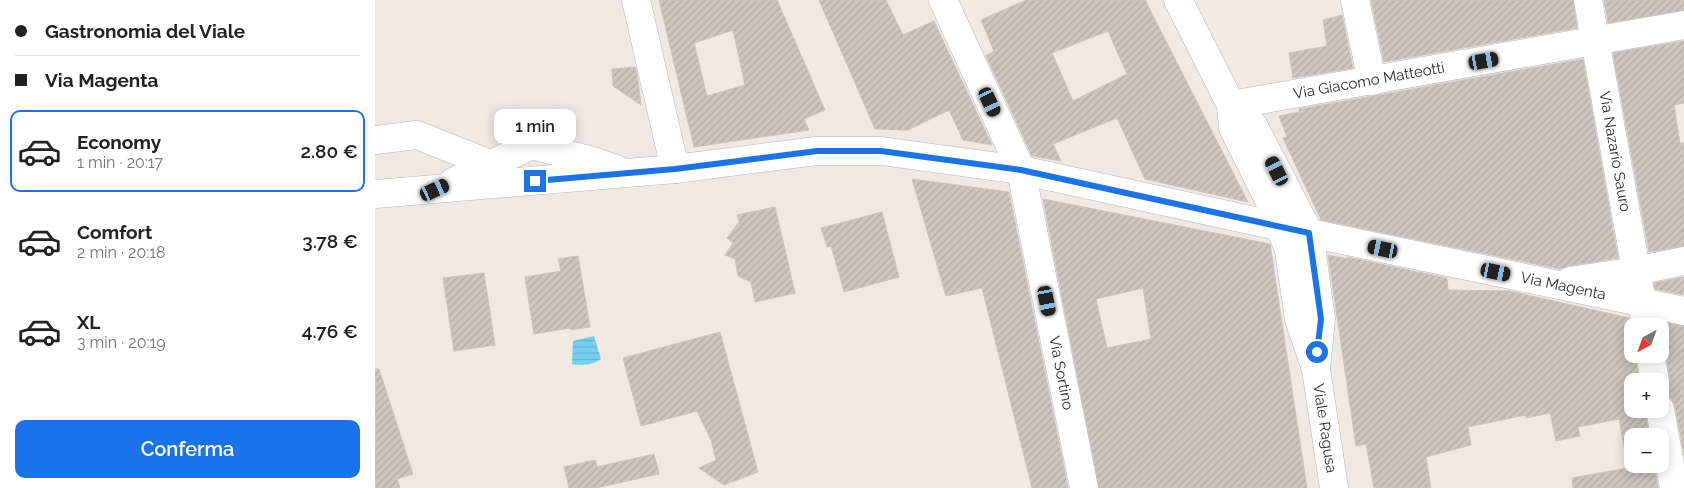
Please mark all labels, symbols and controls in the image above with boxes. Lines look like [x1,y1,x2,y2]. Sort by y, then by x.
text: Gastronomia del Viale [45,20,245,42]
car [1467,51,1500,71]
street label: Via Giacomo Matteotti [1292,58,1446,103]
text: Via Magenta [45,69,158,91]
car [976,85,1003,119]
street label: Via Nazario Sauro [1595,90,1635,213]
callout: 1 min [494,109,576,144]
text: 1 min [515,117,555,136]
icon: car [17,129,62,174]
text: Economy [77,131,161,153]
text: 2.80 € [301,140,358,162]
text: 1 min · 20:17 [77,153,163,172]
car [1263,154,1290,188]
route end [524,170,546,192]
car [418,177,451,203]
icon: car [17,219,62,264]
text: Comfort [77,221,152,243]
text: 3.78 € [302,230,358,252]
car [1366,239,1399,259]
text: 2 min · 20:18 [77,243,166,262]
car [1479,262,1512,282]
street label: Via Magenta [1519,268,1608,304]
car [1036,285,1057,317]
icon: car [17,309,62,354]
text: XL [77,311,100,333]
north arrow [1624,318,1669,362]
map controls [1624,318,1669,473]
text: 4.76 € [302,320,358,342]
text: 3 min · 20:19 [77,333,166,352]
street label: Via Sortino [1045,335,1077,412]
route start [1306,341,1328,363]
button: + [1624,373,1669,418]
street label: Viale Ragusa [1309,383,1341,474]
button: Conferma [15,420,360,478]
button: − [1624,428,1669,473]

